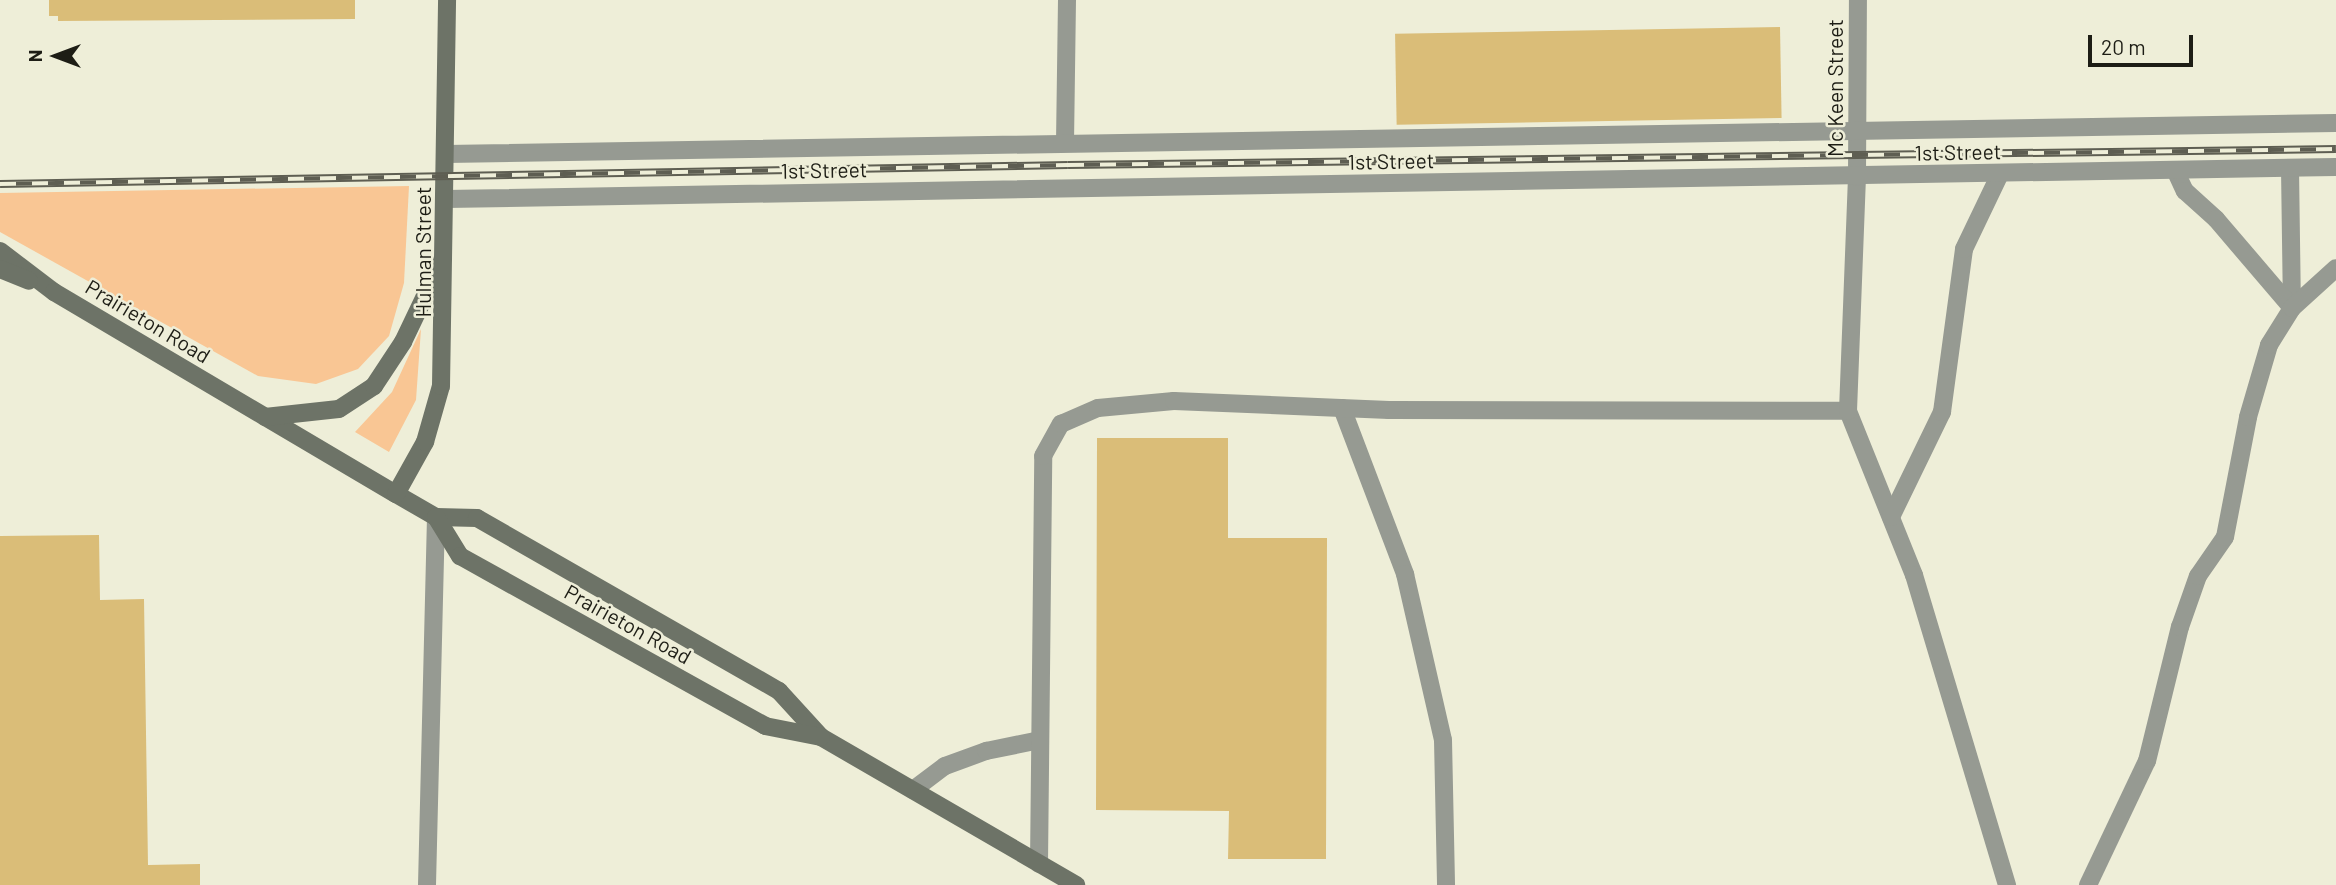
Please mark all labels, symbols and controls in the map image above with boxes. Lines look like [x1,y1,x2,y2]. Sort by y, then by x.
street label: Mc Keen Street [1822,19,1848,157]
north arrow [21,21,91,91]
scale bar [2091,21,2196,65]
text: 20 m [2101,34,2146,59]
text: N [23,50,46,62]
street label: 1st Street [1914,139,2002,165]
street label: 1st Street [1347,148,1435,174]
street label: 1st Street [780,157,868,183]
street label: Hulman Street [410,187,436,317]
street label: Prairieton Road [81,274,215,368]
street label: Prairieton Road [560,579,696,669]

